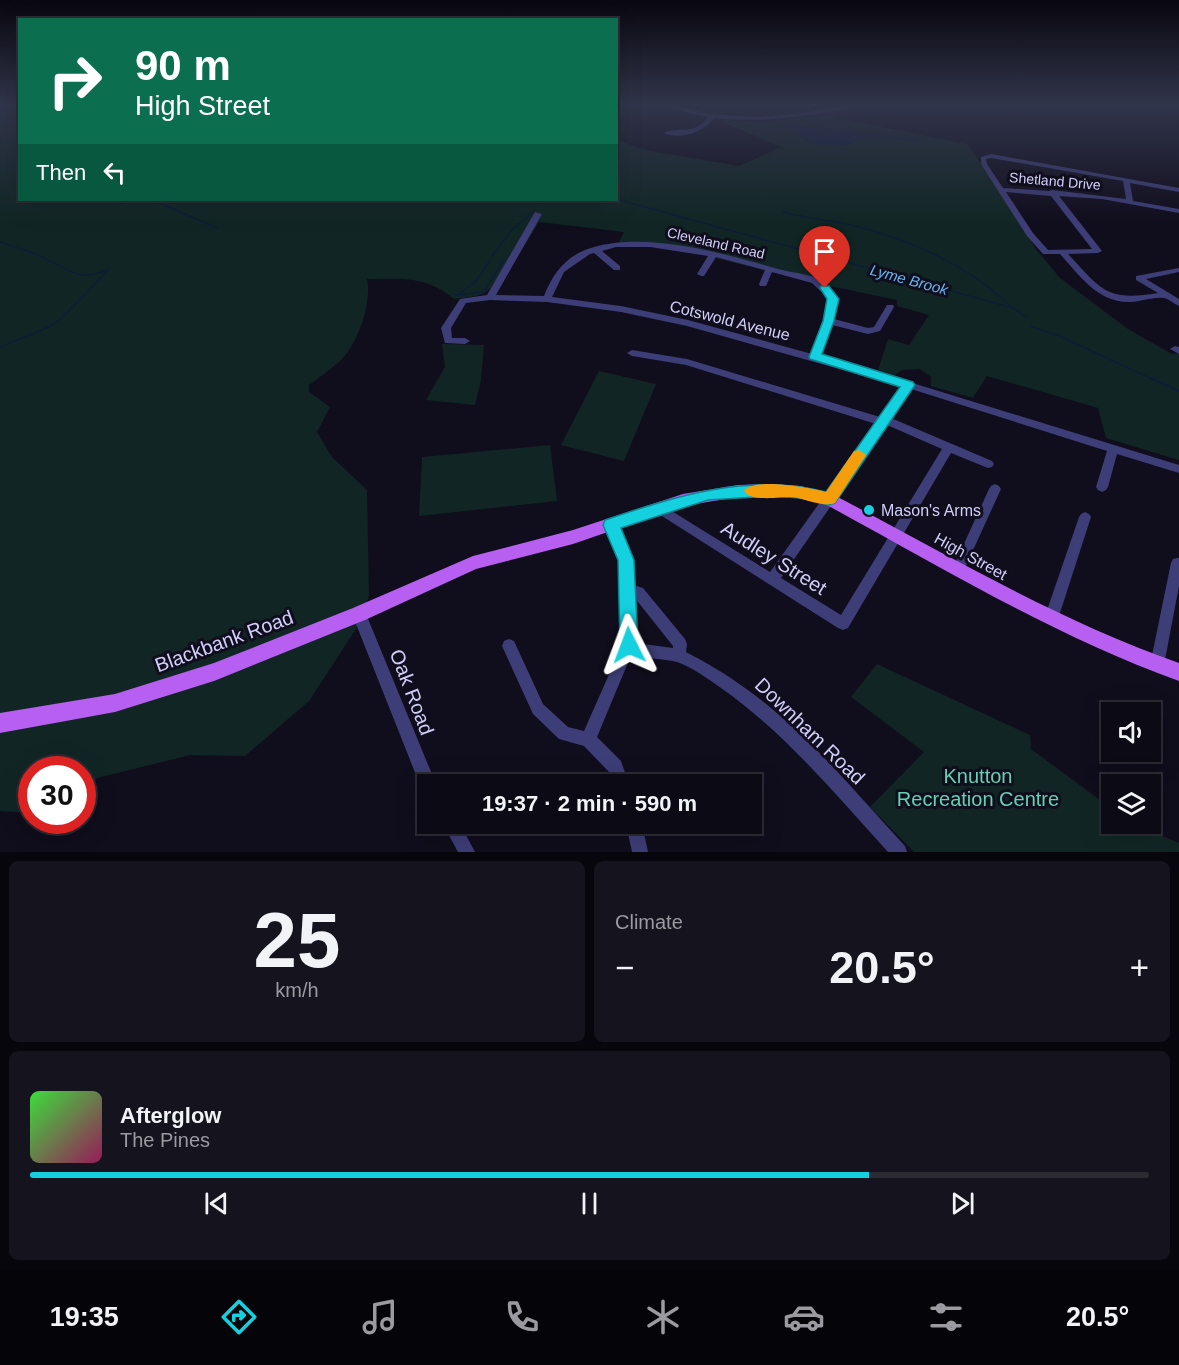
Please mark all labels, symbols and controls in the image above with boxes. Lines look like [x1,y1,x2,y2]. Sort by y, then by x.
icon: right [36,42,114,120]
text: 90 m [135,42,231,89]
text: High Street [135,91,270,121]
icon: left [98,156,131,189]
text: Then [36,160,86,185]
street label: Shetland Drive [1009,169,1102,193]
street label: Cleveland Road [666,224,766,262]
pin [799,226,850,288]
icon: arrive [808,235,841,268]
water label: Lyme Brook [868,261,951,298]
street label: Cotswold Avenue [668,297,792,344]
place label: Mason's Arms [881,502,981,519]
marker: Mason's Arms [862,503,876,517]
street label: Audley Street [717,517,831,599]
street label: High Street [932,530,1010,584]
street label: Blackbank Road [152,606,296,676]
position arrow [597,613,661,677]
street label: Oak Road [386,646,438,738]
street label: Downham Road [751,673,869,789]
map controls [1101,702,1161,834]
button: sound [1101,702,1161,762]
speed limit sign: 30 [18,756,96,834]
park label: Knutton Recreation Centre [897,765,1059,810]
button: layers [1101,774,1161,834]
text: 19:37 · 2 min · 590 m [482,791,697,816]
text: 25 [254,896,340,984]
text: Climate [615,911,683,933]
text: 20.5° [829,942,935,993]
text: − [615,949,634,986]
text: + [1130,949,1149,986]
text: km/h [275,979,319,1001]
text: Afterglow [120,1103,221,1128]
text: The Pines [120,1129,210,1151]
icon: previous [200,1187,233,1220]
icon: pause [573,1187,606,1220]
icon: next [946,1187,979,1220]
icon: directions [218,1296,260,1338]
icon: music [359,1296,401,1338]
icon: phone [501,1296,543,1338]
icon: climate [642,1296,684,1338]
icon: car [783,1296,825,1338]
icon: filters [925,1296,967,1338]
text: 19:35 [50,1302,119,1332]
text: 20.5° [1066,1302,1129,1332]

